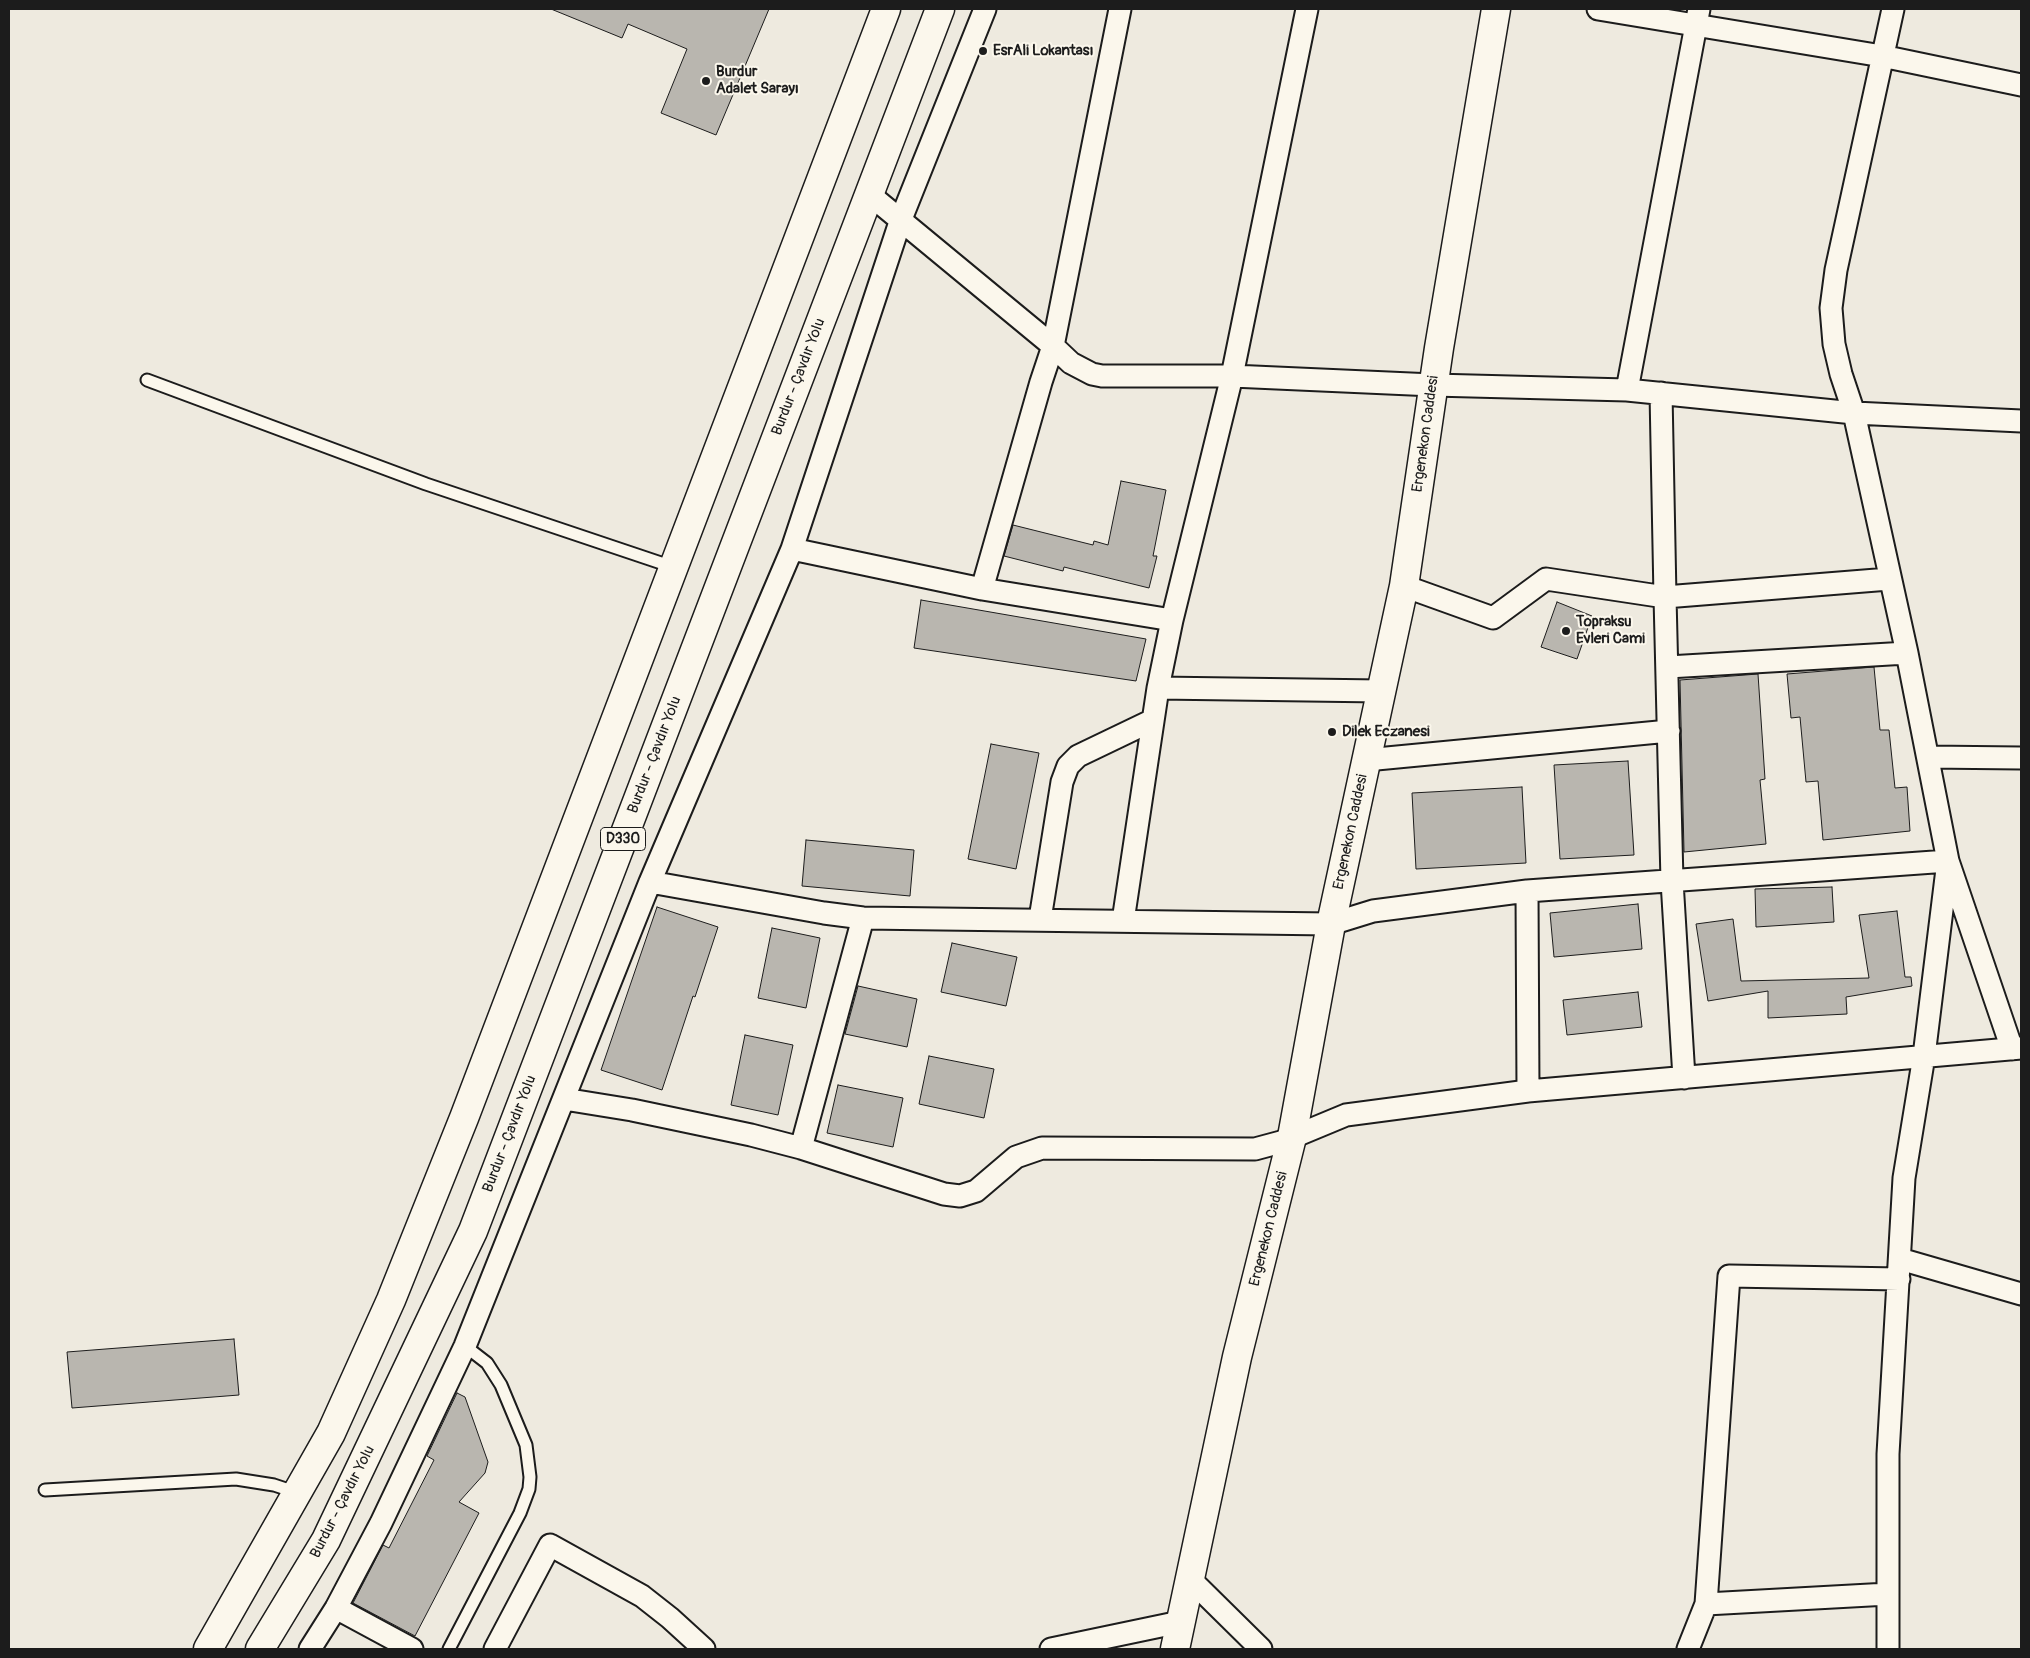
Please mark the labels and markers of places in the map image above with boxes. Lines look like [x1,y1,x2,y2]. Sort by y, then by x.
place label: EsrAli Lokantası [993,42,1093,60]
marker: EsrAli Lokantası [977,45,989,57]
place label: Burdur Adalet Sarayı [716,63,799,98]
marker: Burdur Adalet Sarayı [700,75,712,87]
place label: Topraksu Evleri Cami [1576,613,1645,648]
marker: Topraksu Evleri Cami [1560,625,1572,637]
place label: Dilek Eczanesi [1342,723,1430,741]
marker: Dilek Eczanesi [1326,726,1338,738]

